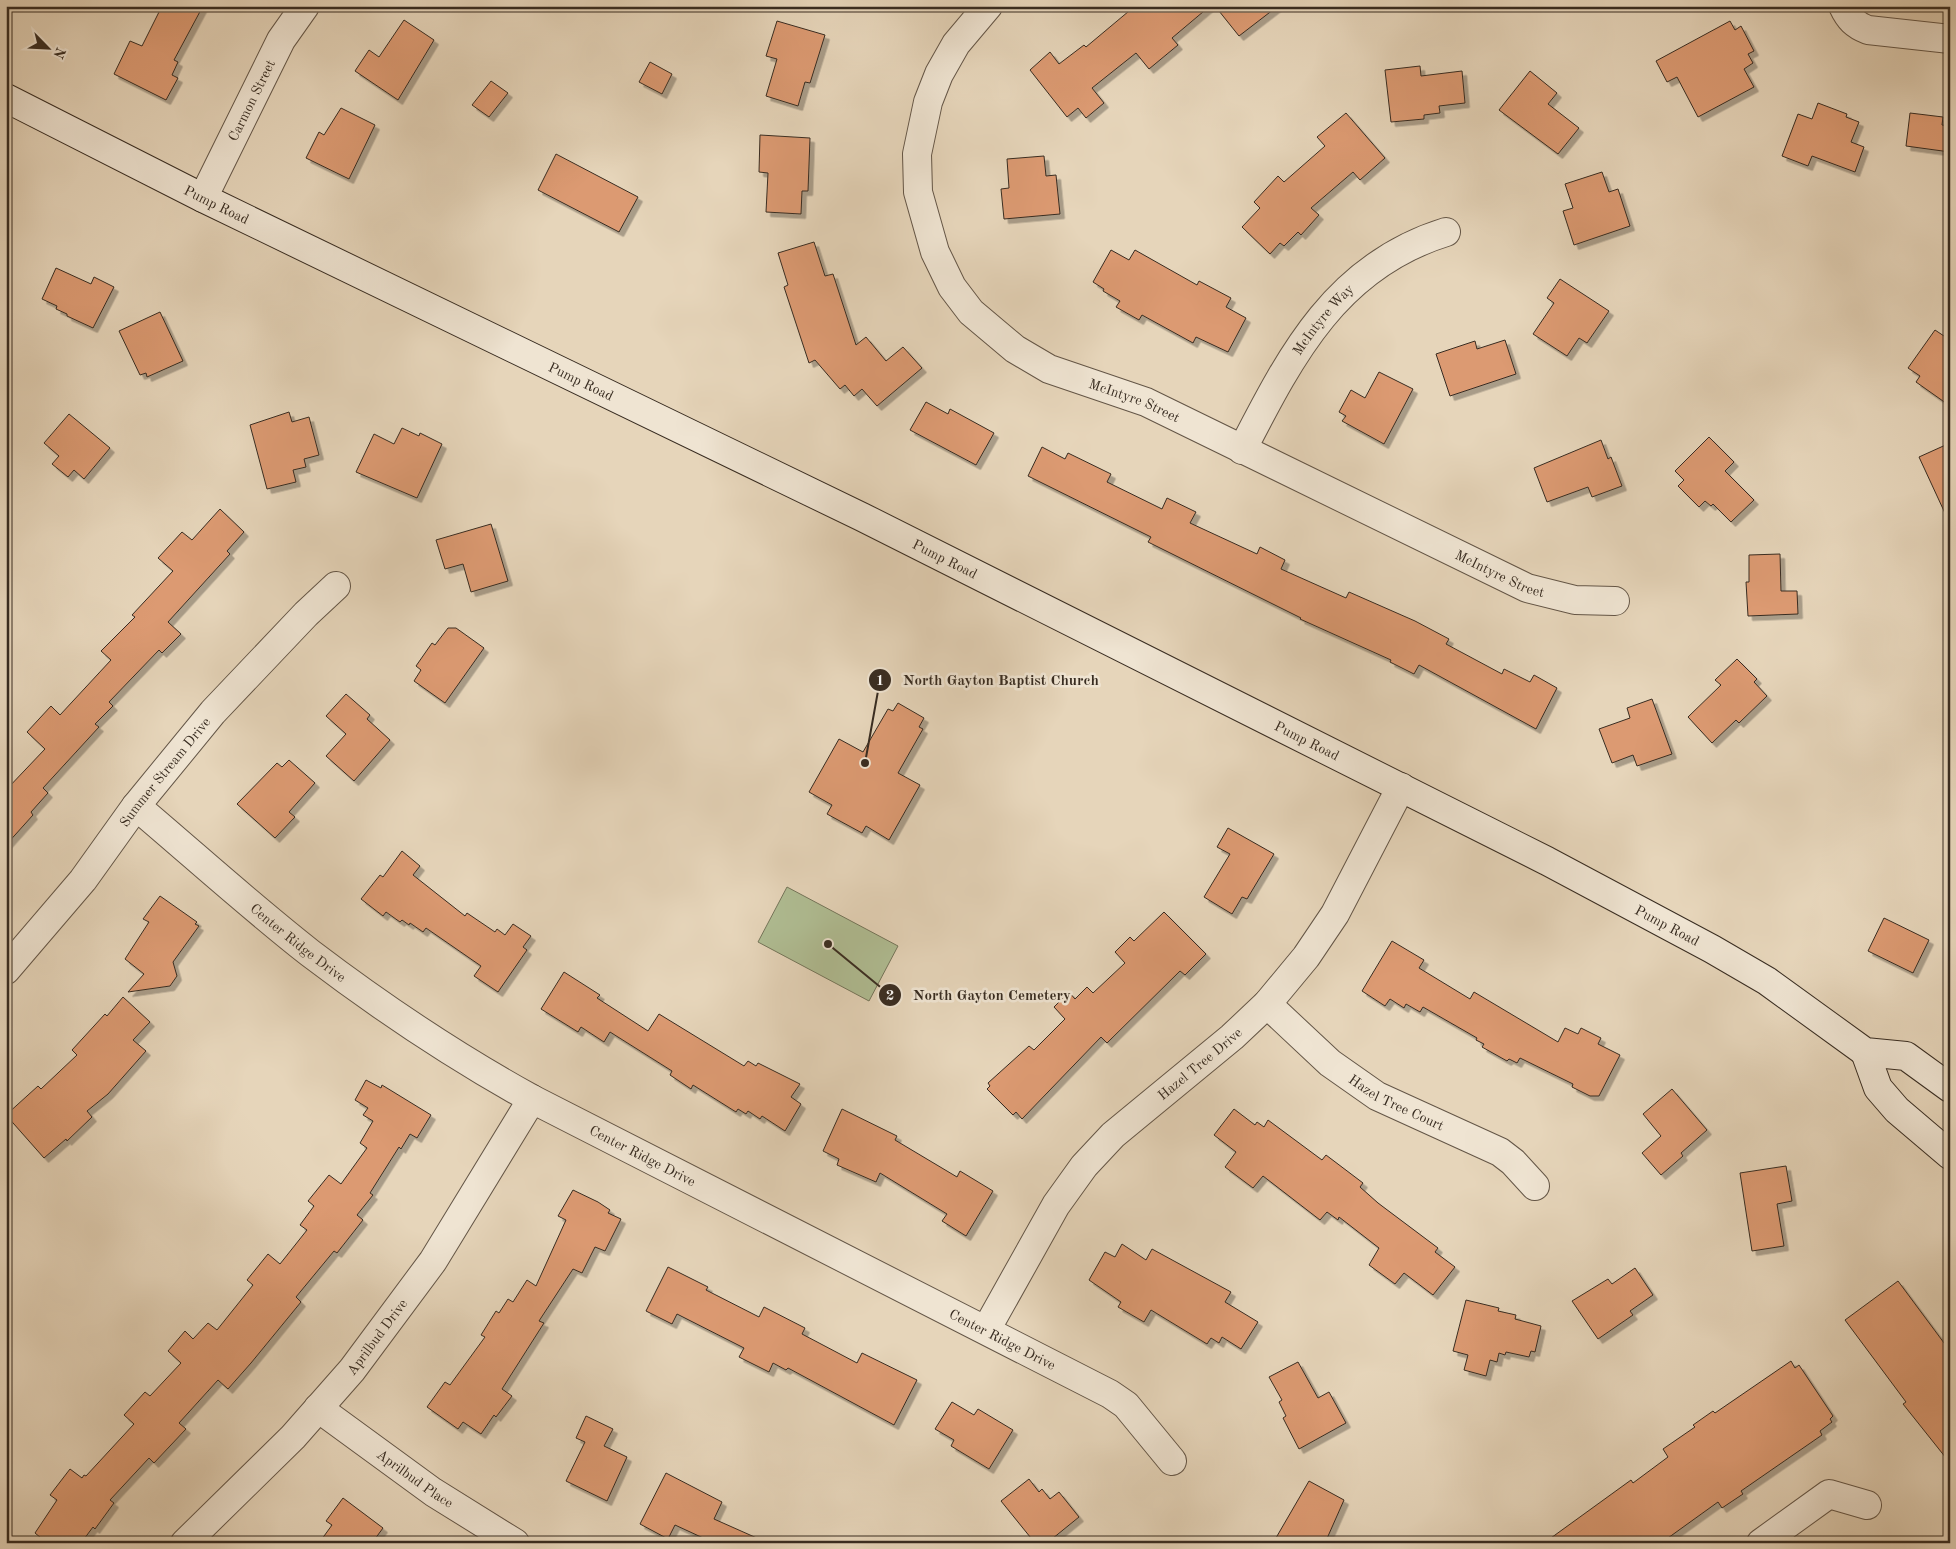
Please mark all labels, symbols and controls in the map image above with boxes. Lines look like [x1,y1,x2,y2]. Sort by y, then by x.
north arrow [22,22,72,72]
text: N [50,45,68,61]
street label: Carmon Street [226,58,278,144]
street label: Pump Road [181,184,251,227]
street label: McIntyre Way [1291,282,1357,358]
street label: Pump Road [546,360,615,404]
street label: McIntyre Street [1087,377,1182,425]
street label: Pump Road [910,538,979,582]
street label: McIntyre Street [1453,548,1546,600]
callout: North Gayton Baptist Church [868,665,1108,695]
text: 1 [876,674,884,689]
text: North Gayton Baptist Church [903,674,1099,689]
street label: Summer Stream Drive [117,715,213,830]
street label: Pump Road [1272,719,1341,763]
street label: Center Ridge Drive [247,901,348,985]
street label: Pump Road [1632,903,1701,949]
callout: North Gayton Cemetery [878,980,1081,1010]
text: 2 [886,989,894,1004]
text: North Gayton Cemetery [913,989,1071,1004]
street label: Hazel Tree Drive [1156,1026,1245,1103]
street label: Hazel Tree Court [1346,1072,1446,1134]
street label: Center Ridge Drive [587,1124,698,1189]
street label: Aprilbud Drive [345,1297,410,1378]
street label: Center Ridge Drive [947,1307,1057,1373]
street label: Aprilbud Place [374,1447,455,1511]

